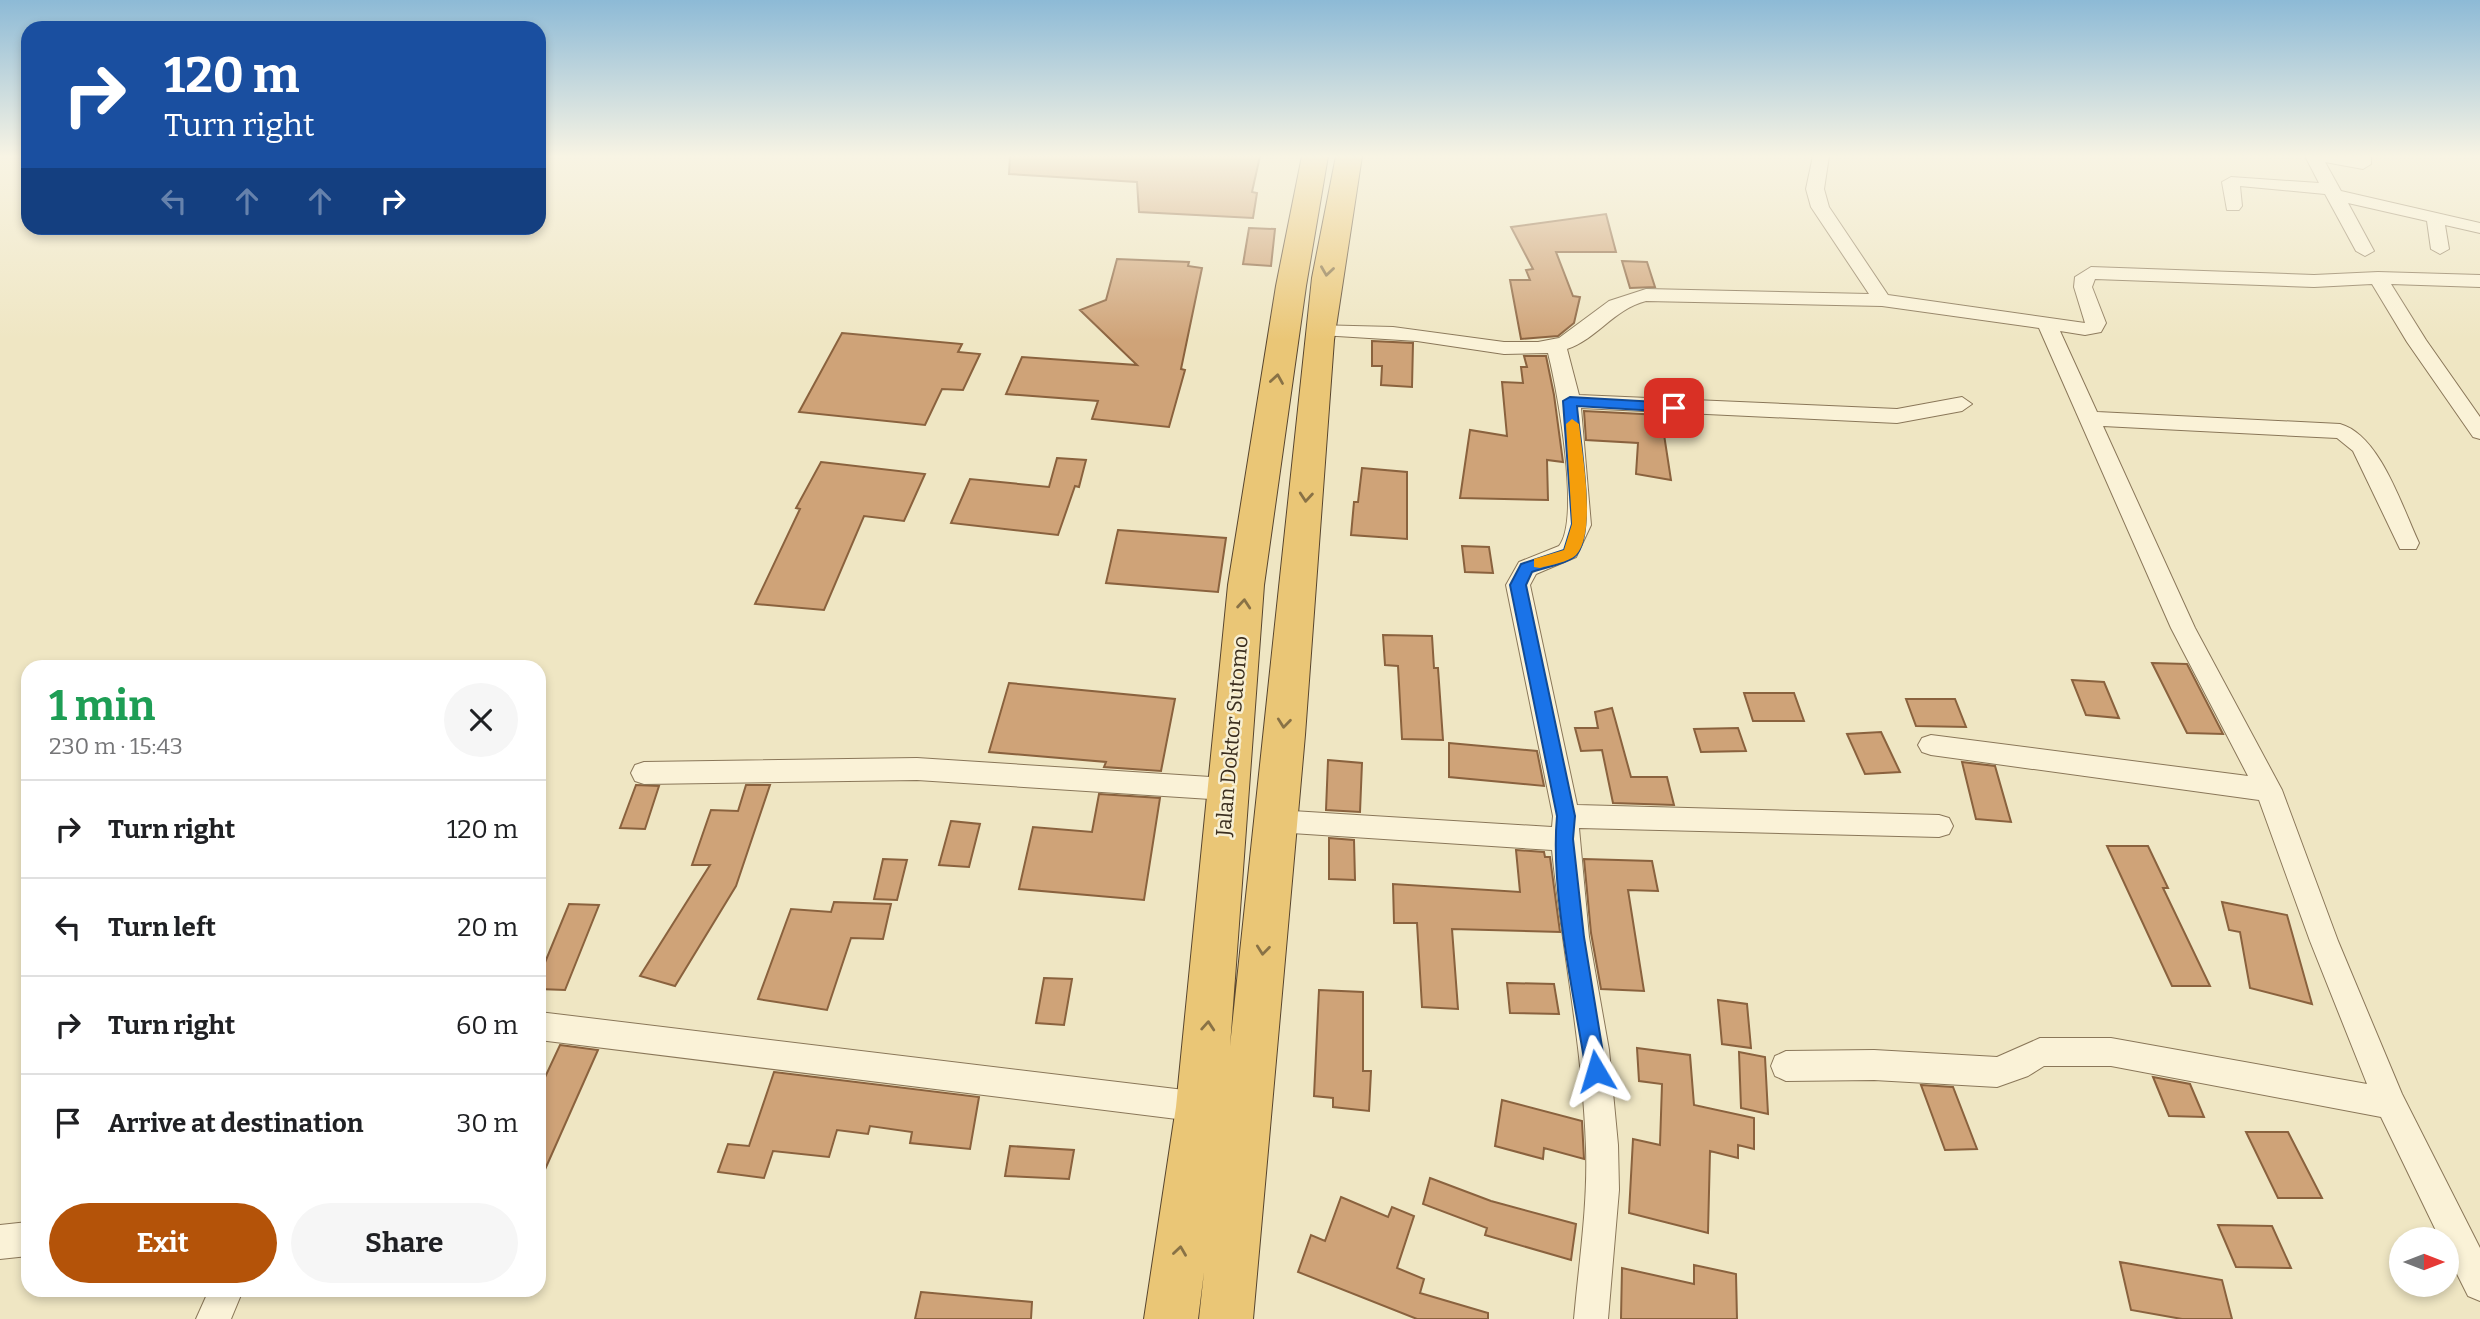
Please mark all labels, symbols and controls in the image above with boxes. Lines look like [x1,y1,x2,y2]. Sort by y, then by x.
text: 120 m [164,46,299,105]
icon: right [49,49,140,140]
text: Turn right [164,106,315,144]
icon: left [155,182,193,220]
icon: ahead [228,182,266,220]
icon: ahead [301,182,339,220]
icon: right [374,182,412,220]
one-way arrow [1319,265,1334,276]
one-way arrow [1269,373,1284,385]
pin [1644,378,1704,438]
icon: arrive [1655,389,1693,427]
one-way arrow [1299,492,1314,503]
one-way arrow [1236,598,1251,609]
street label: Jalan Doktor Sutomo [1210,635,1254,838]
text: 1 min [49,681,155,731]
button: close [444,683,518,757]
one-way arrow [1277,718,1292,729]
text: 230 m · 15:43 [49,732,183,760]
icon: right [49,810,87,848]
text: Turn right [108,814,235,845]
text: 120 m [447,814,518,845]
icon: left [49,908,87,946]
text: Turn left [108,912,216,943]
text: 20 m [457,912,518,943]
one-way arrow [1256,945,1271,956]
icon: right [49,1006,87,1044]
text: Turn right [108,1010,235,1041]
text: 60 m [456,1010,518,1041]
one-way arrow [1200,1020,1215,1031]
position arrow [1559,1034,1633,1108]
icon: arrive [49,1104,87,1142]
text: Arrive at destination [108,1108,363,1139]
text: 30 m [457,1108,518,1139]
button: Exit [49,1203,277,1283]
button: Share [291,1203,518,1283]
north arrow [2389,1227,2459,1297]
map controls [2389,1227,2459,1297]
one-way arrow [1173,1246,1188,1257]

